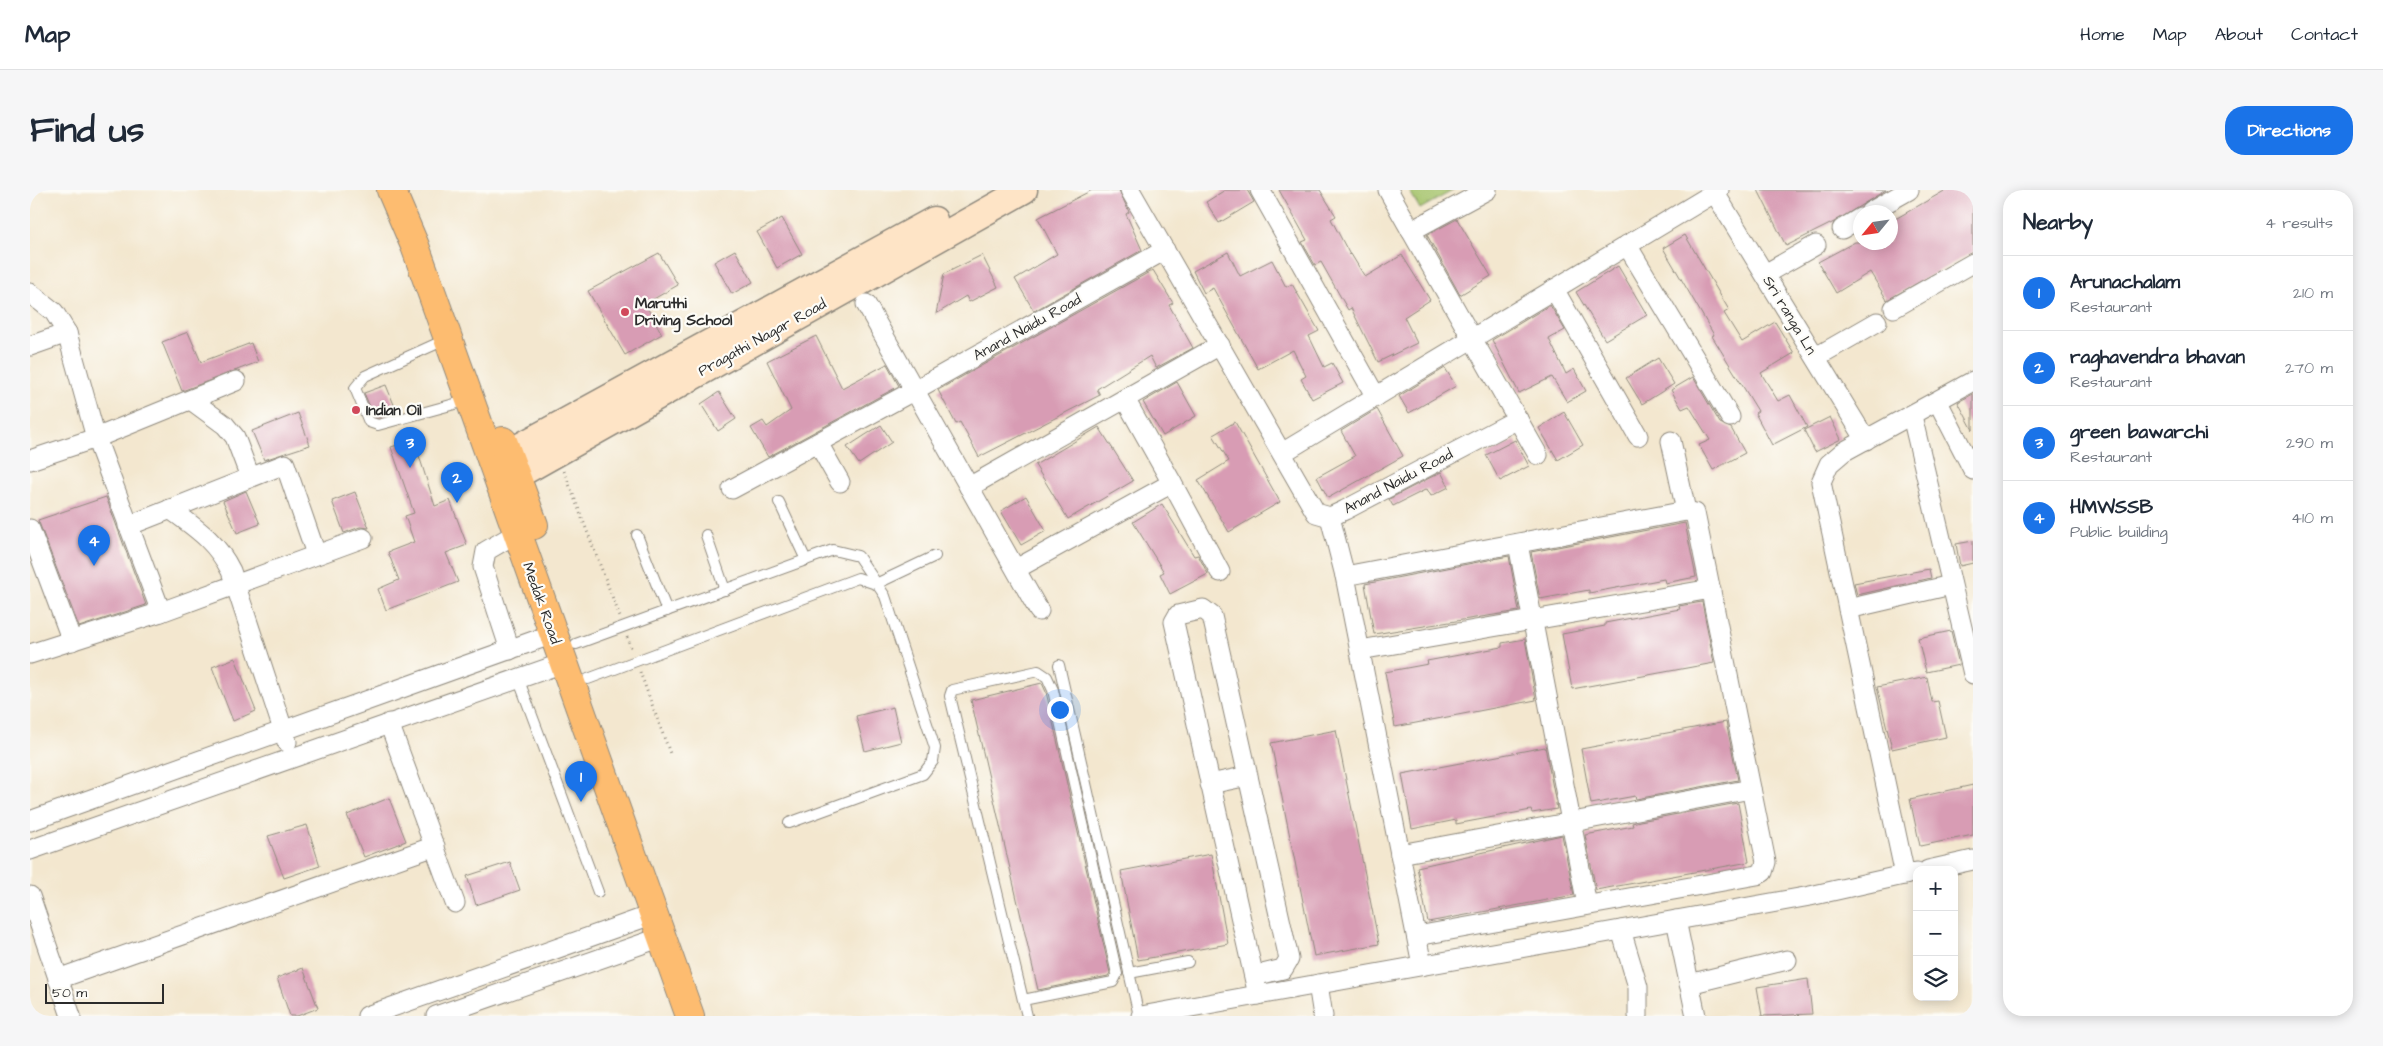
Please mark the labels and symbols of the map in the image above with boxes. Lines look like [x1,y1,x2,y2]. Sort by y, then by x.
north arrow [1853,205,1898,250]
street label: Sri ranga Ln [1757,272,1822,360]
street label: Anand Naidu Road [969,289,1086,366]
place label: Maruthi Driving School [635,293,733,333]
street label: Pragathi Nagar Road [694,293,831,382]
marker: Maruthi Driving School [619,306,631,318]
place label: Indian Oil [366,400,422,421]
marker: Indian Oil [350,404,362,416]
pin: 3 [394,427,426,468]
street label: Anand Naidu Road [1340,444,1457,519]
pin: 2 [441,462,473,503]
pin: 4 [78,525,110,566]
street label: Medak Road [517,559,566,647]
your location [1047,697,1073,723]
pin: 1 [565,761,597,802]
scale bar [45,981,164,1004]

